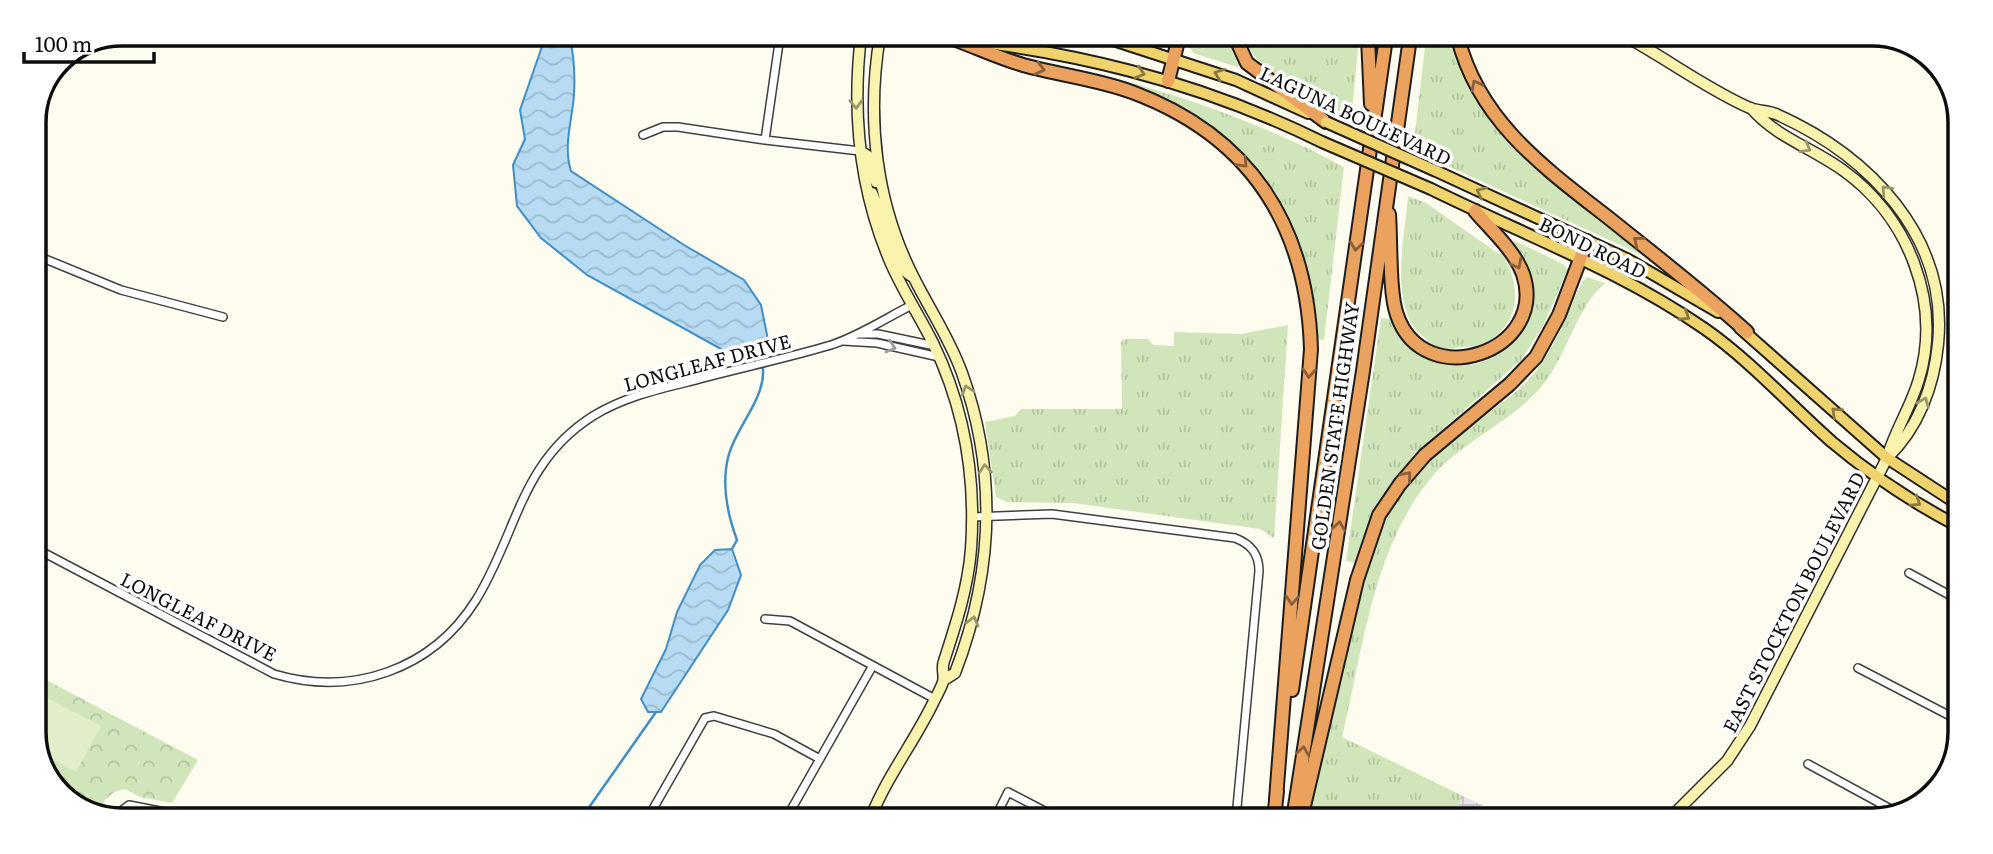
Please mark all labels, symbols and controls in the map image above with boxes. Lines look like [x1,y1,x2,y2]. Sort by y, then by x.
scale bar [24,21,154,65]
text: 100 m [35,27,92,58]
street label: LAGUNA BOULEVARD [1256,58,1456,172]
one-way arrow [1034,61,1046,75]
one-way arrow [1134,64,1146,79]
one-way arrow [1213,68,1225,82]
one-way arrow [1470,80,1484,92]
one-way arrow [848,99,864,110]
one-way arrow [1798,140,1811,153]
one-way arrow [1234,155,1247,168]
one-way arrow [1882,185,1894,198]
one-way arrow [1476,186,1488,200]
street label: BOND ROAD [1535,209,1651,285]
one-way arrow [1633,237,1646,250]
one-way arrow [1348,240,1363,252]
one-way arrow [1509,257,1523,269]
street label: GOLDEN STATE HIGHWAY [1303,300,1365,552]
one-way arrow [1677,308,1690,320]
street label: LONGLEAF DRIVE [620,326,794,398]
one-way arrow [885,339,897,353]
one-way arrow [1302,368,1317,379]
one-way arrow [961,384,976,396]
one-way arrow [1915,397,1929,409]
one-way arrow [1831,408,1844,421]
one-way arrow [978,463,993,474]
street label: EAST STOCKTON BOULEVARD [1715,467,1871,737]
one-way arrow [1399,471,1411,484]
one-way arrow [1908,494,1921,507]
one-way arrow [1331,521,1346,532]
street label: LONGLEAF DRIVE [116,564,282,668]
one-way arrow [1284,595,1299,606]
one-way arrow [965,615,979,627]
one-way arrow [1296,745,1311,757]

